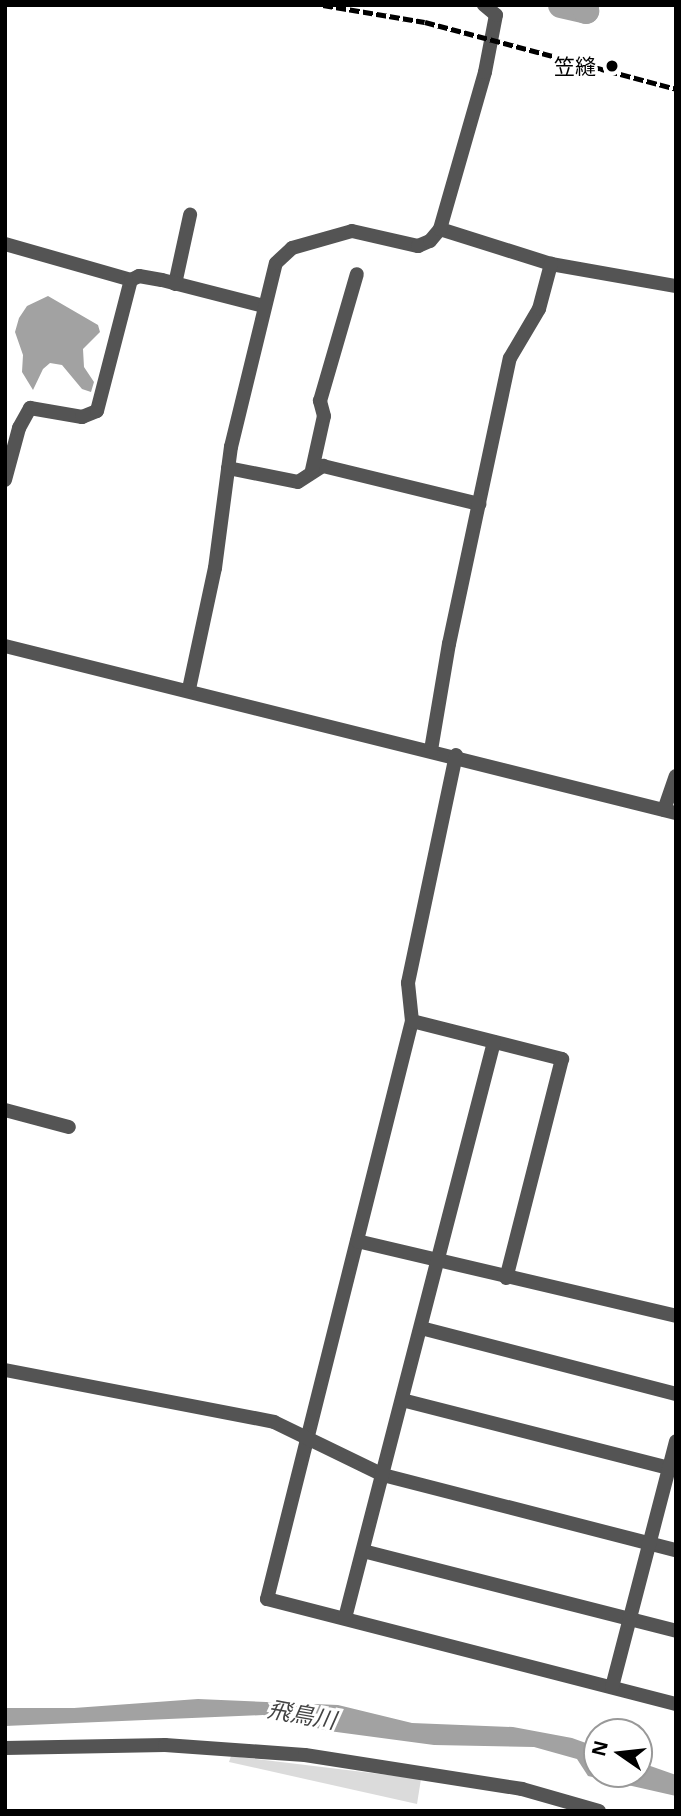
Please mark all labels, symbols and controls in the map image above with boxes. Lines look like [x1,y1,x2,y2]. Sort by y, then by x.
place label: 笠縫 [554,53,596,79]
marker: 笠縫 [602,56,622,76]
water label: 飛鳥川 [266,1694,338,1734]
north arrow [583,1718,653,1788]
text: N [585,1738,614,1759]

